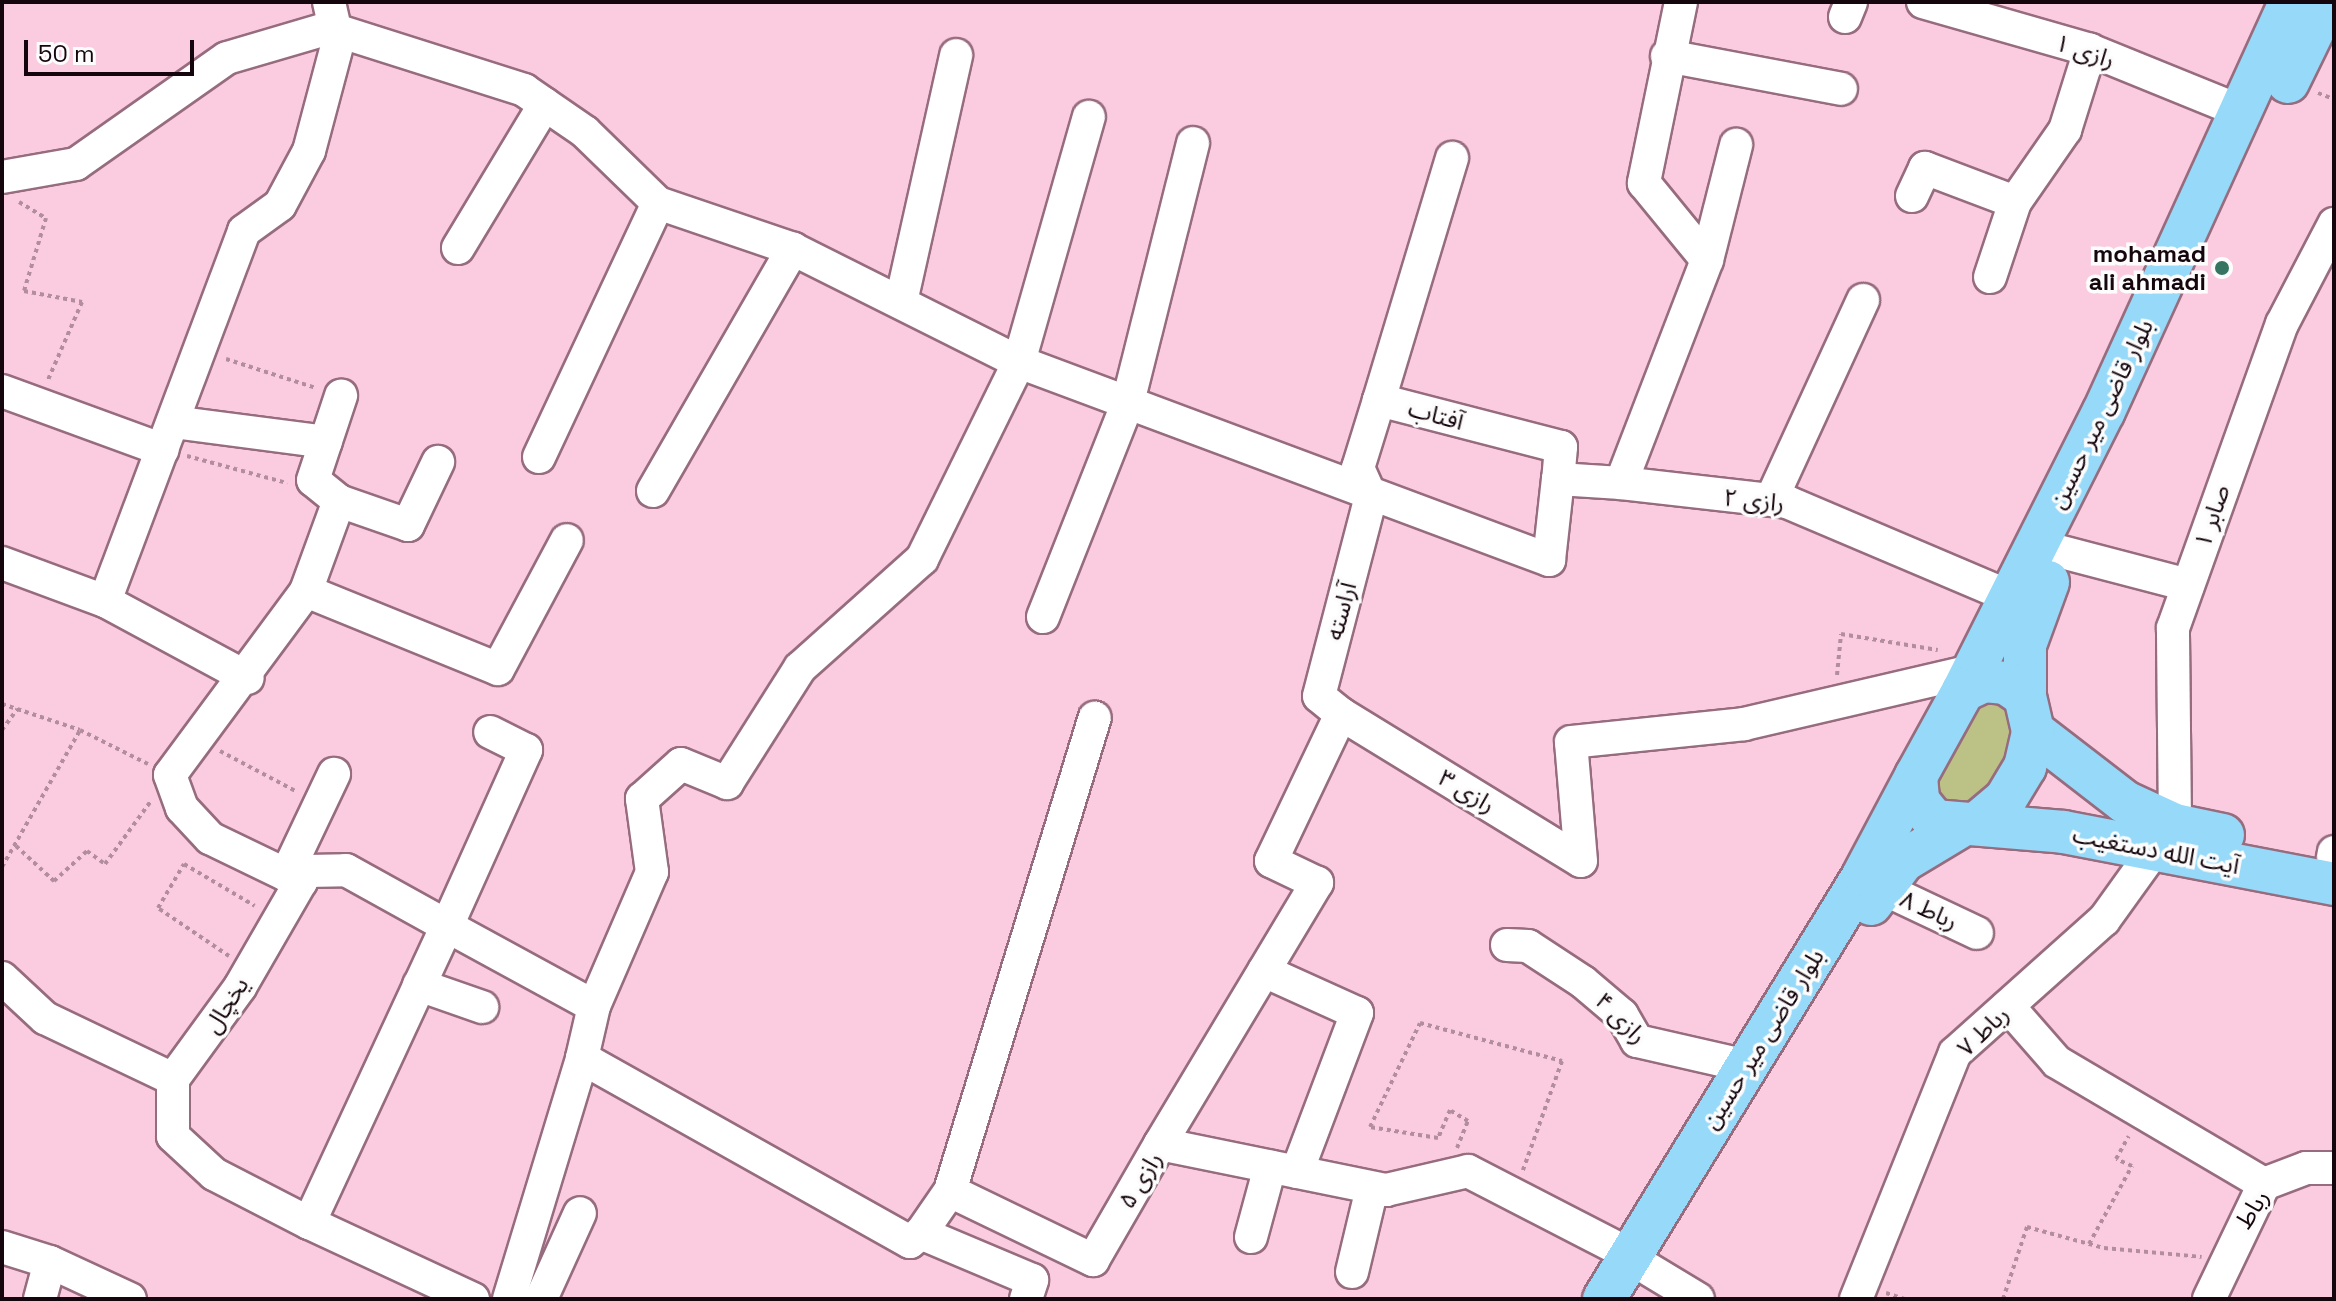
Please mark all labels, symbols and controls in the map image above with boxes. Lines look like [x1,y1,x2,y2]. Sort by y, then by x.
scale bar [28,24,198,74]
street label: رازی ۱ [2052,28,2118,74]
text: 50 m [38,38,95,69]
place label: mohamad ali ahmadi [2089,240,2206,296]
marker: mohamad ali ahmadi [2213,259,2231,277]
street label: بلوار قاضی میر حسین [2043,315,2159,513]
street label: آفتاب [1405,394,1467,436]
street label: صابر ۱ [2188,481,2236,551]
street label: رازی ۲ [1722,482,1786,518]
street label: آراسته [1319,579,1363,643]
street label: رازی ۳ [1433,763,1501,819]
street label: آیت الله دستغیب [2070,820,2242,880]
street label: رباط ۸ [1896,884,1962,936]
street label: بلوار قاضی میر حسین [1696,944,1830,1134]
street label: یخچال [197,971,255,1039]
street label: رازی ۴ [1589,986,1653,1050]
street label: رباط ۷ [1951,1000,2015,1062]
street label: رازی ۵ [1112,1146,1168,1214]
street label: رباط [2229,1184,2275,1234]

